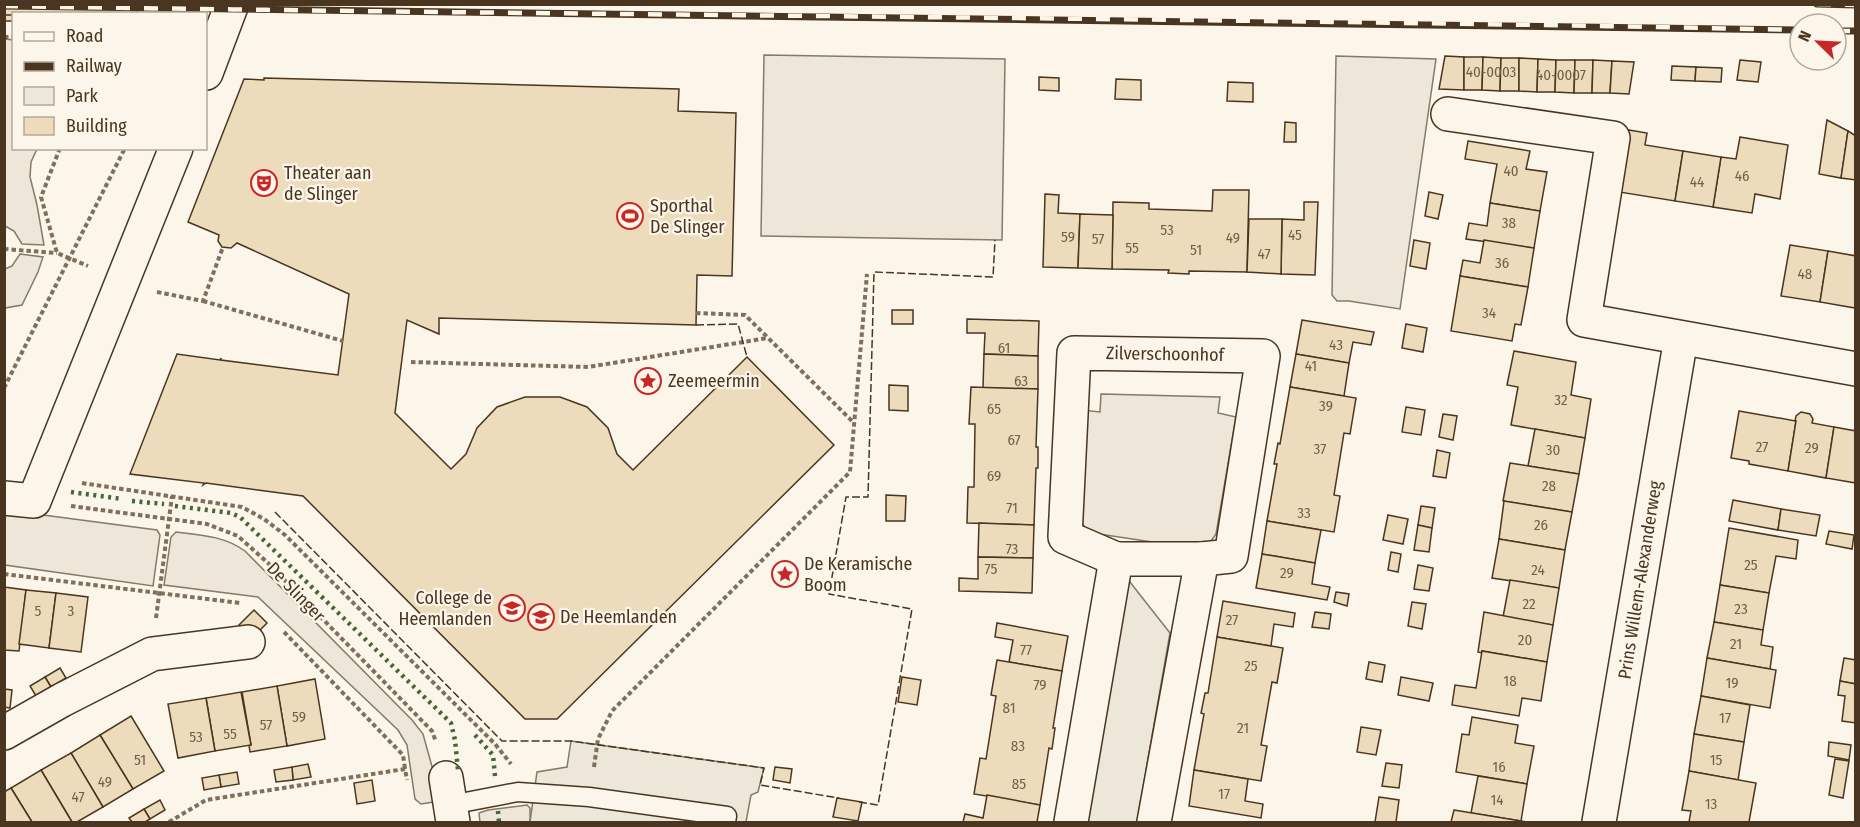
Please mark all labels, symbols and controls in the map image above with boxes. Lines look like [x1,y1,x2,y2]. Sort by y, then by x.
legend [12,12,207,150]
north arrow [1788,12,1848,72]
text: Road [66,25,103,47]
text: N [1794,28,1815,44]
text: Railway [66,55,122,77]
house number: 40-0003 [1466,63,1517,81]
house number: 40-0007 [1536,66,1586,84]
text: Park [66,85,99,107]
text: Building [66,115,127,137]
place label: Theater aan de Slinger [284,162,371,205]
house number: 40 [1503,162,1519,180]
house number: 46 [1735,167,1749,185]
theatre icon: Theater aan de Slinger [249,168,279,198]
house number: 44 [1690,173,1704,191]
place label: Sporthal De Slinger [650,195,725,238]
sports icon: Sporthal De Slinger [615,201,645,231]
house number: 38 [1502,214,1516,232]
house number: 53 [1160,221,1174,239]
house number: 45 [1288,226,1302,244]
house number: 59 [1061,228,1075,246]
house number: 49 [1226,229,1240,247]
house number: 57 [1092,230,1104,248]
house number: 55 [1125,239,1139,257]
house number: 51 [1190,241,1202,259]
house number: 47 [1257,245,1271,263]
house number: 36 [1495,254,1509,272]
house number: 48 [1798,265,1812,283]
house number: 34 [1482,304,1496,322]
house number: 43 [1329,336,1343,354]
house number: 61 [998,339,1010,357]
street label: Zilverschoonhof [1106,342,1226,366]
house number: 41 [1305,357,1317,375]
place icon: Zeemeermin [633,366,663,396]
place label: Zeemeermin [668,370,760,392]
house number: 63 [1014,372,1028,390]
house number: 32 [1554,391,1568,409]
house number: 39 [1319,397,1333,415]
house number: 65 [987,400,1001,418]
house number: 67 [1007,431,1021,449]
house number: 27 [1756,438,1768,456]
house number: 29 [1805,439,1819,457]
house number: 37 [1314,440,1326,458]
house number: 30 [1546,441,1560,459]
house number: 69 [987,467,1001,485]
house number: 28 [1542,477,1556,495]
street label: Prins Willem-Alexanderweg [1613,479,1667,681]
house number: 71 [1006,499,1018,517]
house number: 33 [1297,504,1311,522]
house number: 26 [1534,516,1548,534]
house number: 73 [1006,540,1019,558]
place label: De Keramische Boom [804,553,913,596]
house number: 25 [1744,556,1758,574]
street label: De Slinger [262,558,330,627]
place icon: De Keramische Boom [770,559,800,589]
house number: 75 [985,560,997,578]
house number: 24 [1531,561,1545,579]
house number: 29 [1280,564,1294,582]
place label: College de Heemlanden [398,587,492,630]
school or university icon: College de Heemlanden [497,593,527,623]
house number: 22 [1522,595,1536,613]
house number: 23 [1734,600,1748,618]
house number: 5 [35,602,42,620]
house number: 3 [68,602,75,620]
school or university icon: De Heemlanden [526,602,556,632]
place label: De Heemlanden [560,606,677,628]
house number: 27 [1226,611,1238,629]
house number: 20 [1518,631,1532,649]
house number: 21 [1730,635,1742,653]
house number: 77 [1020,641,1032,659]
house number: 25 [1244,657,1258,675]
house number: 18 [1503,672,1517,690]
house number: 19 [1725,674,1739,692]
house number: 79 [1033,676,1047,694]
house number: 81 [1003,699,1015,717]
house number: 59 [292,708,306,726]
house number: 17 [1719,709,1731,727]
house number: 57 [260,716,272,734]
house number: 21 [1237,719,1249,737]
house number: 55 [223,725,237,743]
house number: 53 [189,728,203,746]
house number: 83 [1011,737,1025,755]
house number: 51 [134,751,146,769]
house number: 15 [1710,751,1722,769]
house number: 16 [1492,758,1506,776]
house number: 49 [98,773,112,791]
house number: 85 [1012,775,1026,793]
house number: 17 [1218,785,1230,803]
house number: 47 [71,788,85,806]
house number: 14 [1490,791,1504,809]
house number: 13 [1705,795,1718,813]

